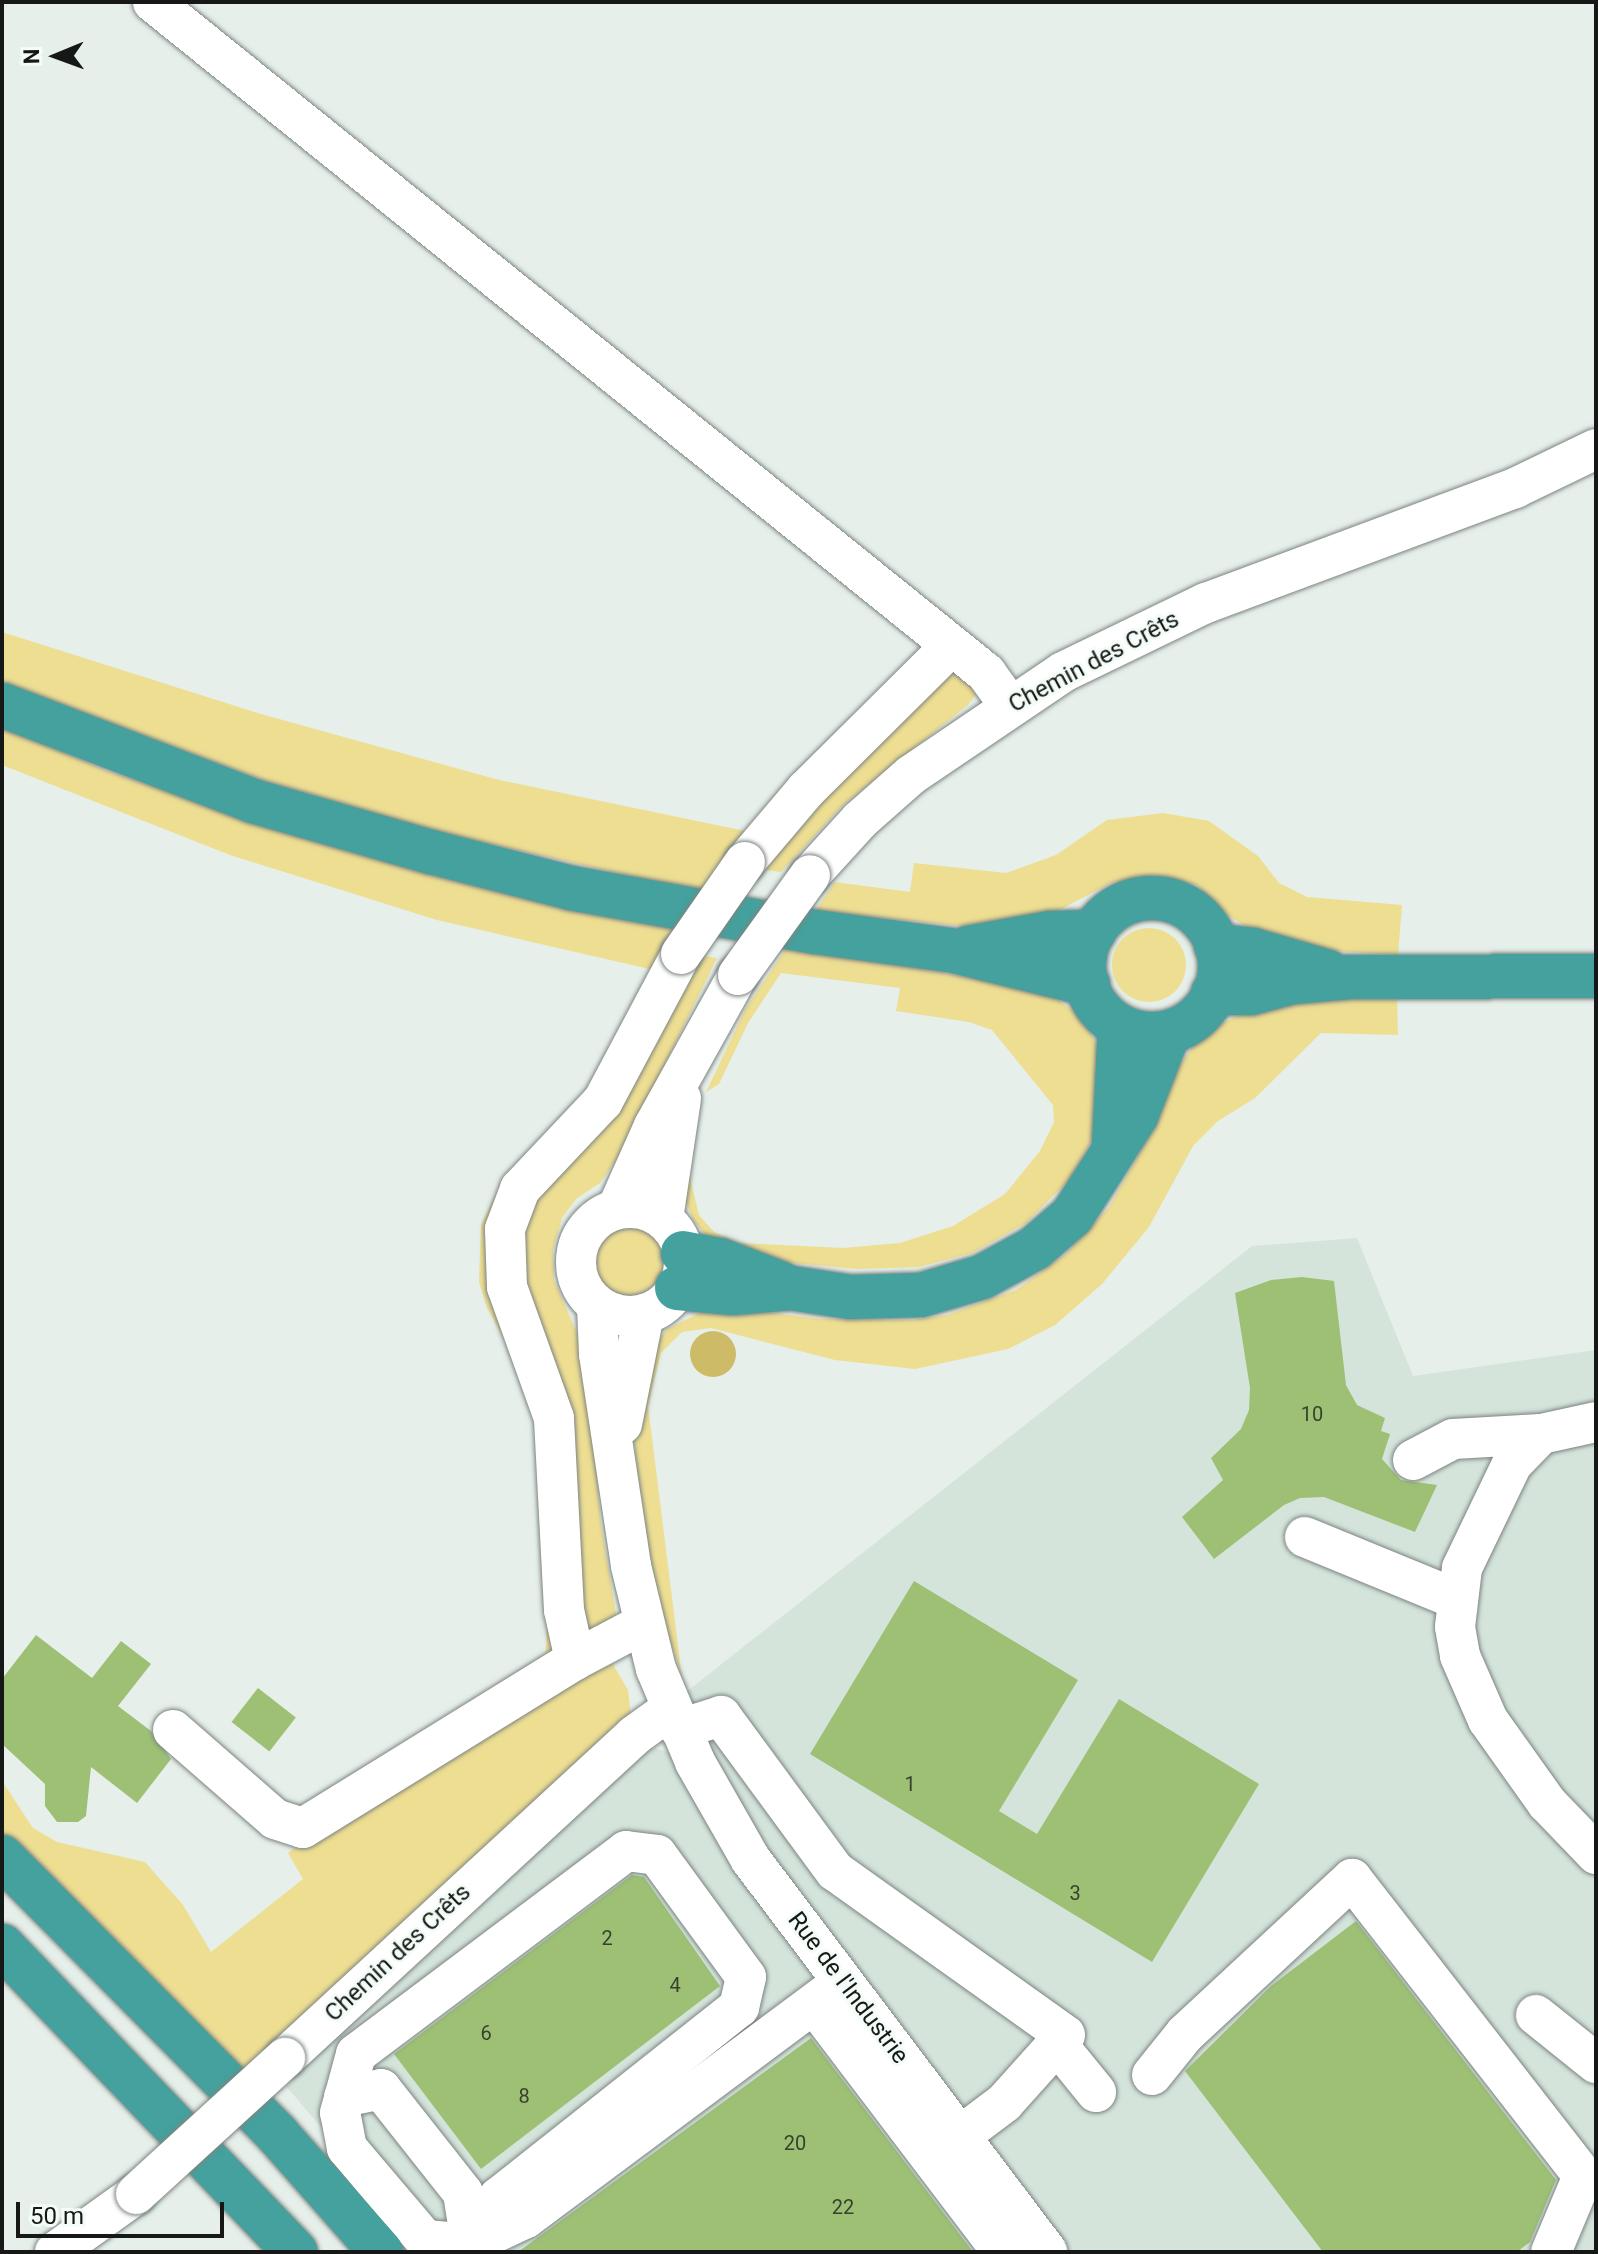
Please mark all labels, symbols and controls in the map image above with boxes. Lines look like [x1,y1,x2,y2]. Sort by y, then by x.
north arrow [16,16,96,96]
text: N [19,48,44,64]
street label: Chemin des Crêts [1004,605,1184,719]
house number: 10 [1301,1402,1323,1426]
house number: 1 [904,1772,916,1796]
street label: Chemin des Crêts [319,1878,477,2028]
house number: 3 [1069,1881,1081,1905]
street label: Rue de l'Industrie [782,1906,914,2070]
house number: 2 [601,1926,613,1950]
house number: 4 [669,1973,681,1997]
house number: 6 [480,2021,492,2045]
house number: 8 [518,2084,530,2108]
house number: 20 [784,2131,806,2155]
scale bar [20,2186,228,2236]
house number: 22 [832,2195,854,2219]
text: 50 m [30,2202,84,2230]

